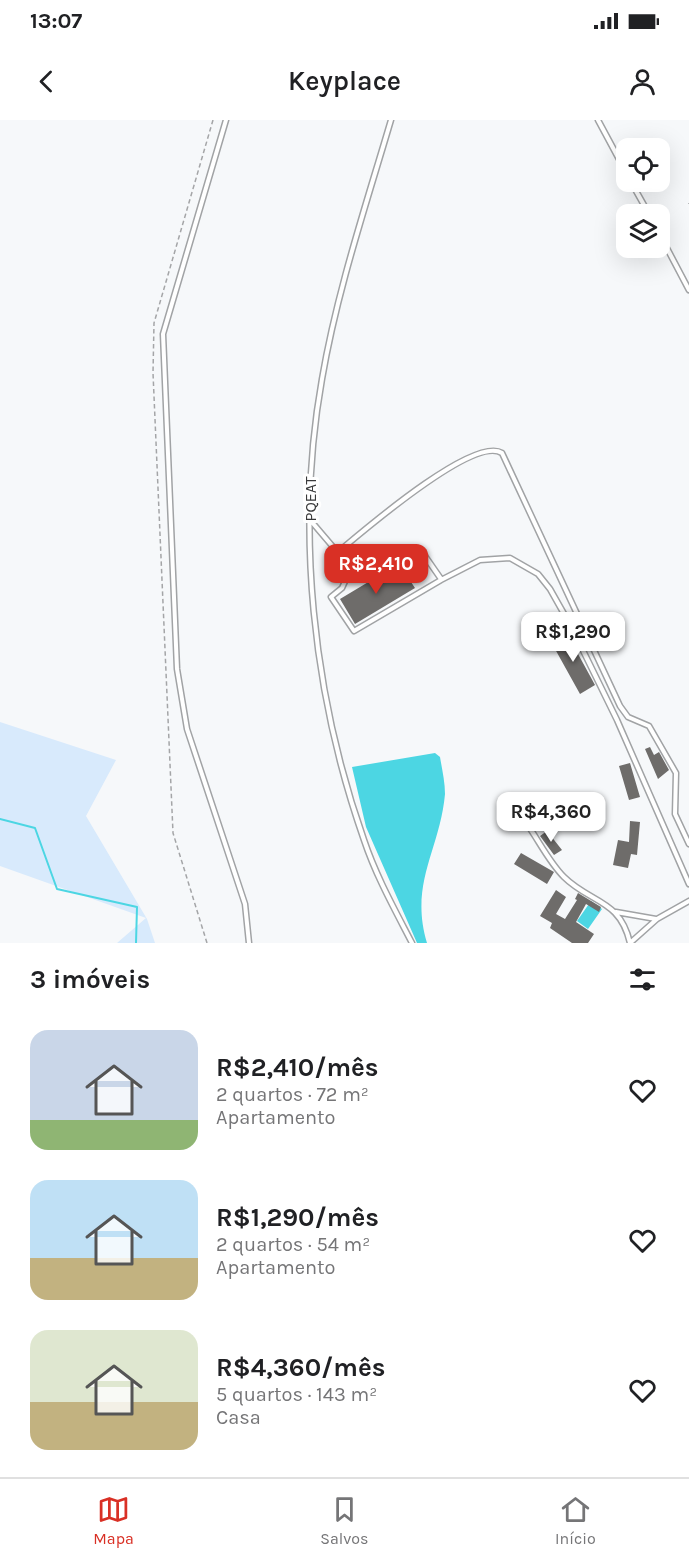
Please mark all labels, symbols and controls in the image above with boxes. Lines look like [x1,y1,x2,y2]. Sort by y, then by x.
text: 13:07 [30,8,82,34]
icon: back [30,65,63,98]
text: Keyplace [288,65,401,97]
icon: person [626,65,659,98]
map controls [616,138,670,258]
button: locate [616,138,670,192]
button: layers [616,204,670,258]
street label: PQEAT [301,477,320,521]
pin: R$2,410 [321,544,431,595]
text: R$2,410 [338,552,414,575]
pin: R$1,290 [518,612,628,663]
text: R$1,290 [535,620,611,643]
pin: R$4,360 [496,792,606,843]
text: R$4,360 [511,800,591,823]
icon: filters [626,963,659,996]
text: 3 imóveis [30,964,150,995]
text: R$2,410/mês [216,1052,379,1083]
icon: home [78,1054,150,1126]
icon: heart [626,1074,659,1107]
text: 2 quartos · 72 m² [216,1083,369,1106]
text: Apartamento [216,1106,335,1129]
text: R$1,290/mês [216,1202,379,1233]
icon: home [78,1204,150,1276]
icon: heart [626,1224,659,1257]
text: 2 quartos · 54 m² [216,1233,370,1256]
text: Apartamento [216,1256,335,1279]
text: R$4,360/mês [216,1352,386,1383]
icon: home [78,1354,150,1426]
icon: heart [626,1374,659,1407]
text: 5 quartos · 143 m² [216,1383,377,1406]
text: Casa [216,1406,261,1429]
tab: Mapa [93,1493,134,1548]
tab: Salvos [320,1493,369,1548]
tab: Início [555,1493,596,1548]

